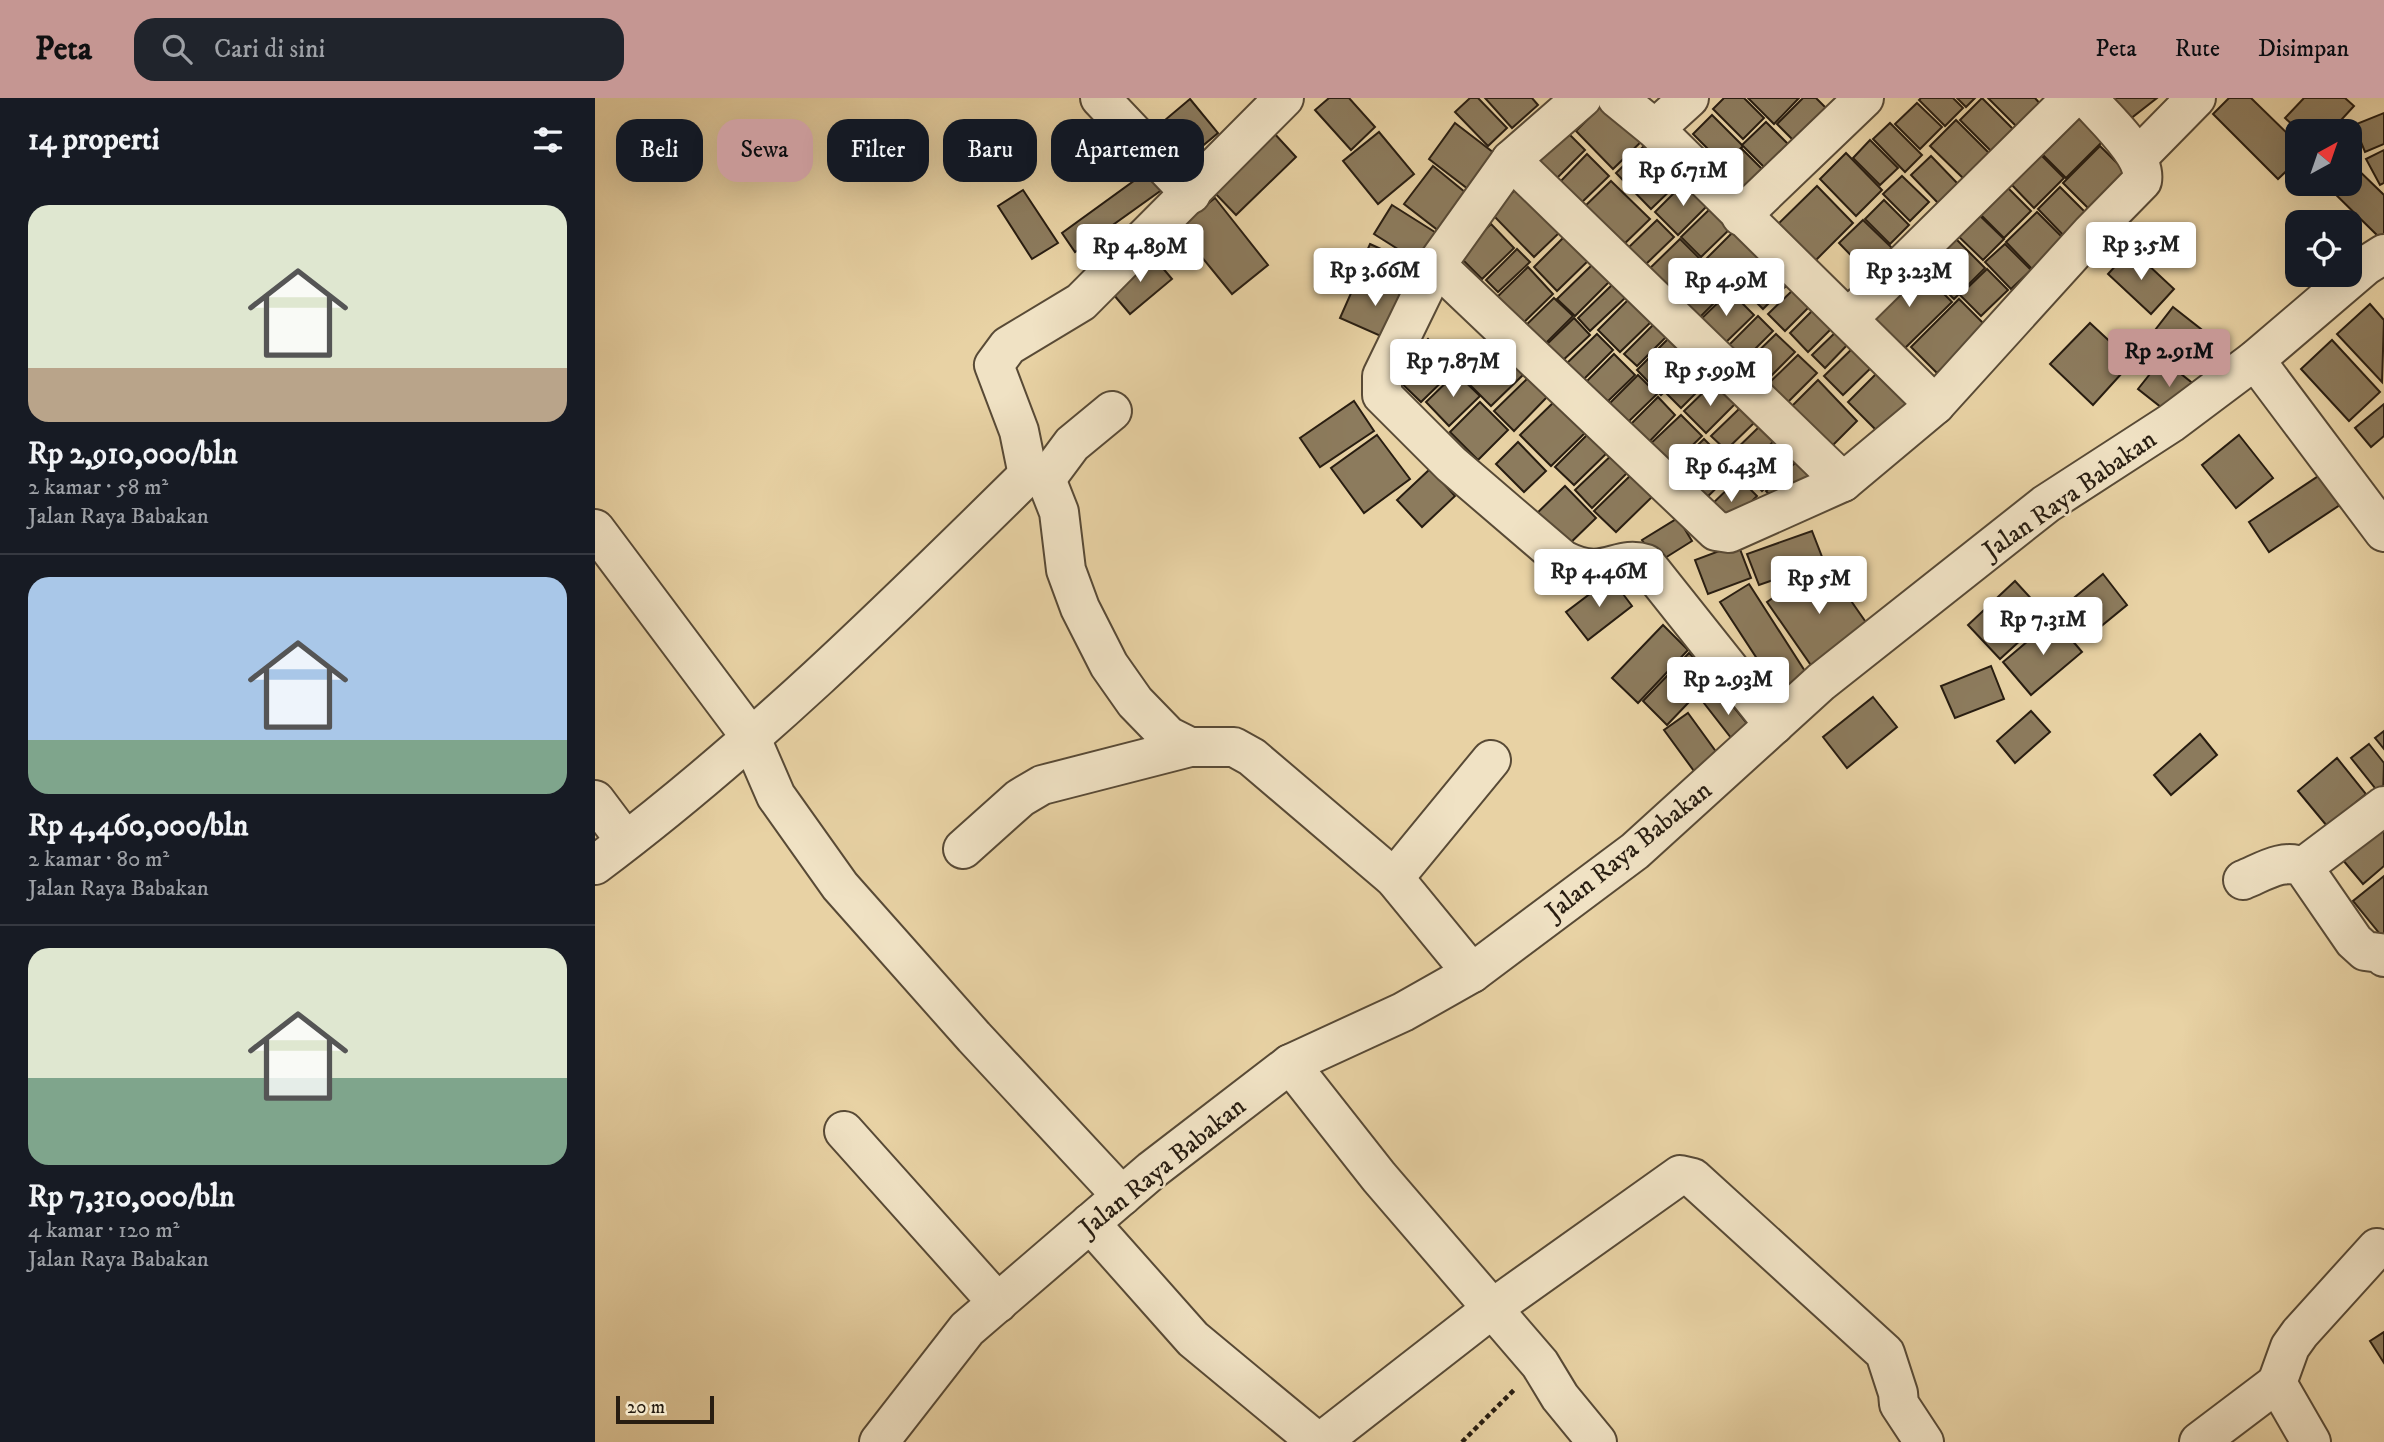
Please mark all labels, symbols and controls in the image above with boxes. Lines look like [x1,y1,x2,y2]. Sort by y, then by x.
search box [134,18,624,81]
text: Peta [35,29,92,70]
icon: search [158,30,196,68]
text: Cari di sini [214,33,325,66]
text: Peta [2095,34,2137,64]
text: Rute [2175,34,2220,64]
text: Disimpan [2258,34,2349,64]
chip: Beli [616,119,703,182]
chip: Sewa [717,119,813,182]
chip: Filter [827,119,929,182]
chip: Baru [943,119,1037,182]
chip: Apartemen [1051,119,1204,182]
north arrow [2285,119,2363,196]
map controls [2285,119,2362,287]
icon: filters [529,121,567,159]
text: 14 properti [28,122,159,159]
pin: Rp 6.71M [1611,148,1755,208]
text: Rp 6.71M [1638,156,1728,185]
button: locate [2285,210,2362,287]
pin: Rp 3.5M [2076,222,2206,282]
pin: Rp 4.89M [1068,225,1212,284]
text: Rp 3.5M [2102,230,2180,259]
text: Rp 4.89M [1092,232,1188,261]
pin: Rp 3.66M [1303,248,1447,308]
icon: home [235,250,361,376]
pin: Rp 3.23M [1837,250,1981,309]
text: Rp 3.66M [1330,256,1420,285]
text: Rp 3.23M [1866,257,1952,286]
pin: Rp 4.9M [1661,258,1791,318]
text: Rp 4.9M [1684,266,1768,295]
pin: Rp 2.91M [2097,330,2241,389]
text: Rp 2.91M [2124,337,2214,366]
pin: Rp 7.87M [1381,340,1525,399]
text: Rp 7.87M [1406,347,1500,376]
pin: Rp 5.99M [1638,348,1782,408]
text: Rp 5.99M [1664,356,1756,385]
street label: Jalan Raya Babakan [1975,423,2163,568]
text: Rp 2,910,000/bln [28,436,238,473]
pin: Rp 6.43M [1659,444,1803,504]
text: Rp 6.43M [1685,452,1777,481]
text: 2 kamar · 58 m² [28,473,168,502]
text: Jalan Raya Babakan [28,502,209,531]
pin: Rp 4.46M [1527,550,1671,609]
pin: Rp 5M [1770,556,1868,616]
text: Rp 4.46M [1550,557,1648,586]
text: Rp 5M [1787,564,1851,593]
pin: Rp 7.31M [1971,598,2115,657]
text: Rp 7.31M [1999,605,2087,634]
icon: home [235,622,361,748]
pin: Rp 2.93M [1656,658,1800,717]
text: Rp 2.93M [1683,665,1773,694]
street label: Jalan Raya Babakan [1538,774,1719,930]
text: Rp 4,460,000/bln [28,808,248,845]
text: 2 kamar · 80 m² [28,845,169,874]
text: Jalan Raya Babakan [28,874,209,903]
icon: home [235,993,361,1119]
street label: Jalan Raya Babakan [1072,1090,1253,1246]
text: Rp 7,310,000/bln [28,1179,235,1216]
text: 4 kamar · 120 m² [28,1216,179,1245]
text: Jalan Raya Babakan [28,1245,209,1274]
scale bar [616,1393,714,1425]
text: 20 m [627,1396,665,1419]

